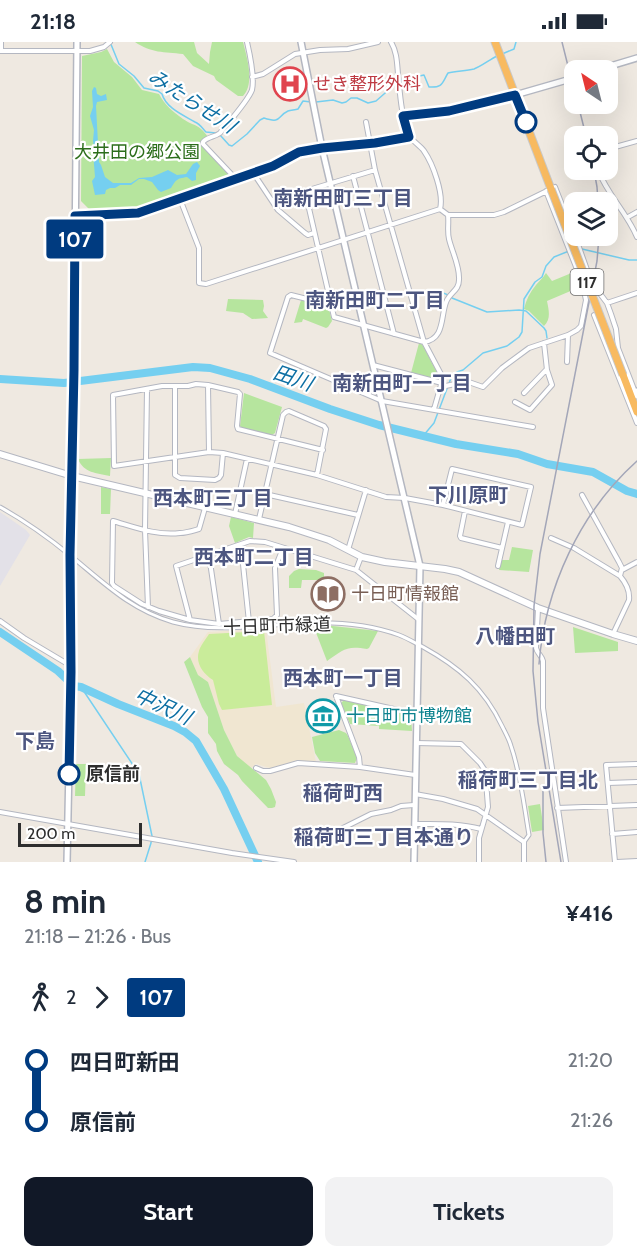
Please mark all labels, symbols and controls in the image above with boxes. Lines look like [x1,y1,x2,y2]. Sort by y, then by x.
text: 21:18 [30,8,76,35]
north arrow [564,60,618,114]
map controls [564,60,618,246]
water label: みたらせ川 [144,64,242,139]
hospital icon: せき整形外科 [272,66,308,102]
place label: せき整形外科 [313,73,421,95]
unlabelled marker [515,111,537,133]
button: locate [564,126,618,180]
park label: 大井田の郷公園 [74,141,200,163]
district label: 南新田町三丁目 [273,186,413,210]
button: layers [564,192,618,246]
line badge: 107 [40,220,110,258]
text: 107 [58,227,92,252]
road number: 117 [570,269,604,295]
district label: 南新田町二丁目 [305,288,445,312]
water label: 田川 [270,360,318,397]
district label: 南新田町一丁目 [332,371,472,395]
district label: 下川原町 [428,483,508,507]
district label: 西本町三丁目 [153,486,273,510]
district label: 西本町二丁目 [194,545,314,569]
library icon: 十日町情報館 [310,576,346,612]
place label: 十日町情報館 [351,583,459,605]
street label: 十日町市緑道 [223,613,331,639]
district label: 八幡田町 [475,624,555,648]
district label: 西本町一丁目 [283,666,403,690]
water label: 中沢川 [131,682,197,730]
museum icon: 十日町市博物館 [305,698,341,734]
place label: 十日町市博物館 [346,705,472,727]
district label: 下島 [15,729,55,753]
marker: 原信前 [58,763,80,785]
place label: 原信前 [86,763,140,785]
district label: 稲荷町三丁目北 [458,768,598,792]
district label: 稲荷町西 [303,781,383,805]
scale bar [18,820,142,848]
text: 200 m [27,824,75,843]
district label: 稲荷町三丁目本通り [294,825,474,849]
text: 8 min [24,881,106,921]
text: ¥416 [566,900,613,927]
text: 21:18 – 21:26 · Bus [24,924,171,948]
icon: walk [24,981,57,1014]
icon: forward [85,981,118,1014]
text: 2 [66,985,76,1009]
text: 107 [139,985,173,1010]
text: 21:20 [567,1048,613,1072]
text: 四日町新田 [70,1049,180,1076]
text: 21:26 [570,1108,613,1132]
text: 原信前 [70,1109,136,1136]
button: Start [24,1177,313,1246]
button: Tickets [325,1177,613,1246]

